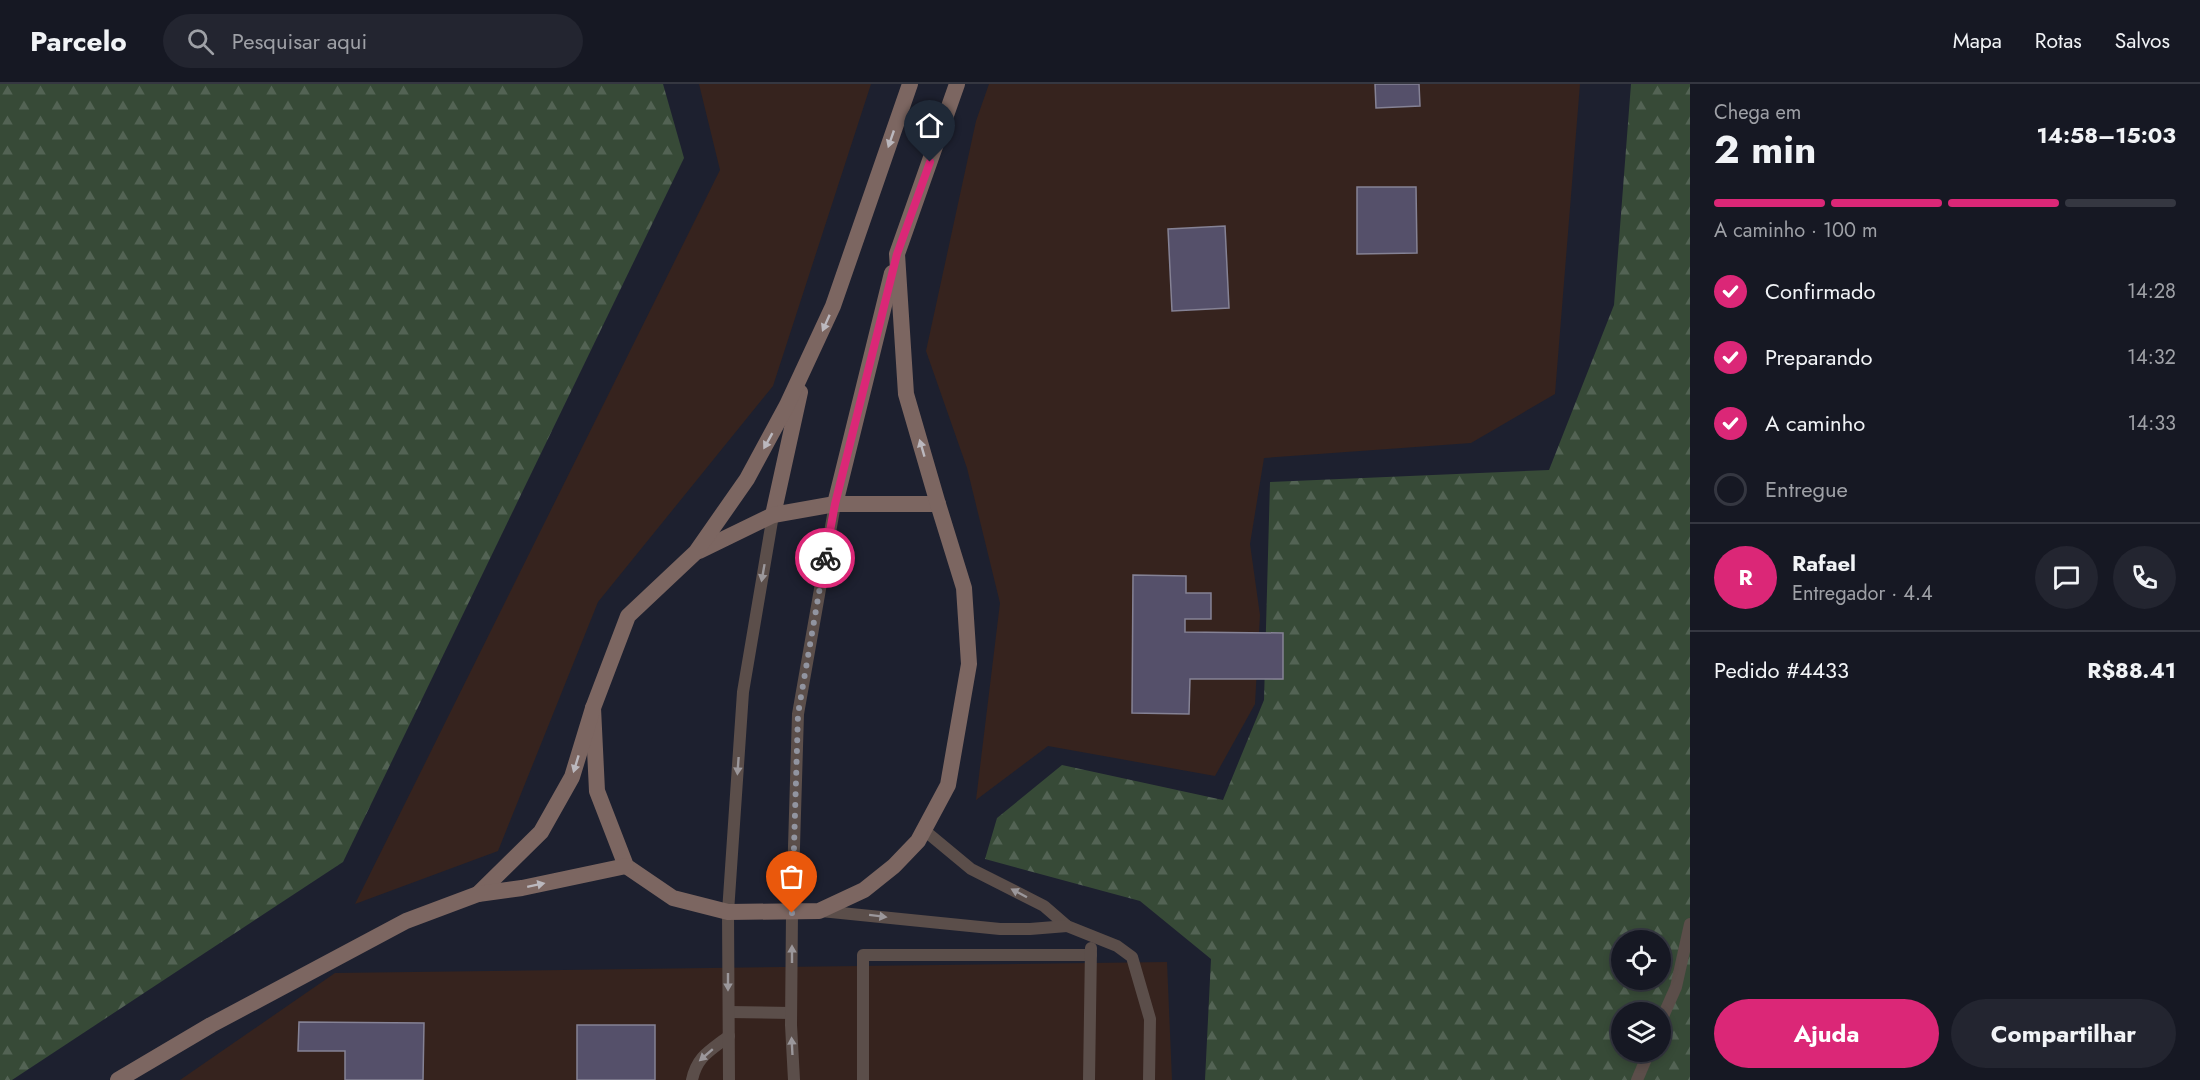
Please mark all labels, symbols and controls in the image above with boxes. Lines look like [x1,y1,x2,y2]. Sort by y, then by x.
search box [163,14,583,68]
text: Parcelo [30,21,127,62]
icon: search [184,25,217,58]
text: Pesquisar aqui [232,25,367,57]
text: Mapa [1953,26,2002,56]
text: Rotas [2035,26,2082,56]
text: Salvos [2115,26,2170,56]
text: Chega em [1714,98,1801,127]
pin [904,100,955,162]
icon: home [913,109,946,142]
text: 14:58–15:03 [2036,119,2176,151]
text: 2 min [1714,121,1816,178]
one-way arrow [885,130,895,148]
text: A caminho · 100 m [1714,216,1878,245]
icon: check [1714,275,1747,308]
text: Confirmado [1765,275,1875,307]
text: 14:28 [2127,277,2176,306]
one-way arrow [821,314,830,332]
icon: check [1714,341,1747,374]
text: Preparando [1765,341,1873,373]
text: 14:32 [2127,343,2176,372]
icon: check [1714,407,1747,440]
text: A caminho [1765,407,1865,439]
text: 14:33 [2128,409,2176,438]
one-way arrow [763,433,773,450]
one-way arrow [916,439,926,457]
text: Entregue [1765,473,1848,505]
courier [795,528,855,588]
icon: bike [809,542,842,575]
button: chat [2035,546,2098,609]
button: phone [2113,546,2176,609]
text: Rafael [1792,547,1856,579]
text: R [1738,561,1753,593]
one-way arrow [758,564,767,583]
text: Entregador · 4.4 [1792,579,1933,608]
text: Pedido #4433 [1714,654,1849,686]
text: R$88.41 [2087,654,2176,686]
one-way arrow [571,755,580,773]
one-way arrow [733,757,743,776]
pin [766,851,817,913]
icon: bag [775,860,808,893]
one-way arrow [527,880,546,889]
one-way arrow [1010,888,1027,898]
one-way arrow [868,912,887,921]
map controls [1611,930,1671,1062]
button: locate [1611,930,1671,990]
one-way arrow [787,945,797,964]
one-way arrow [723,972,733,991]
button: Ajuda [1714,999,1939,1068]
button: Compartilhar [1951,999,2176,1068]
button: layers [1611,1002,1671,1062]
one-way arrow [788,1037,797,1056]
one-way arrow [698,1048,713,1062]

